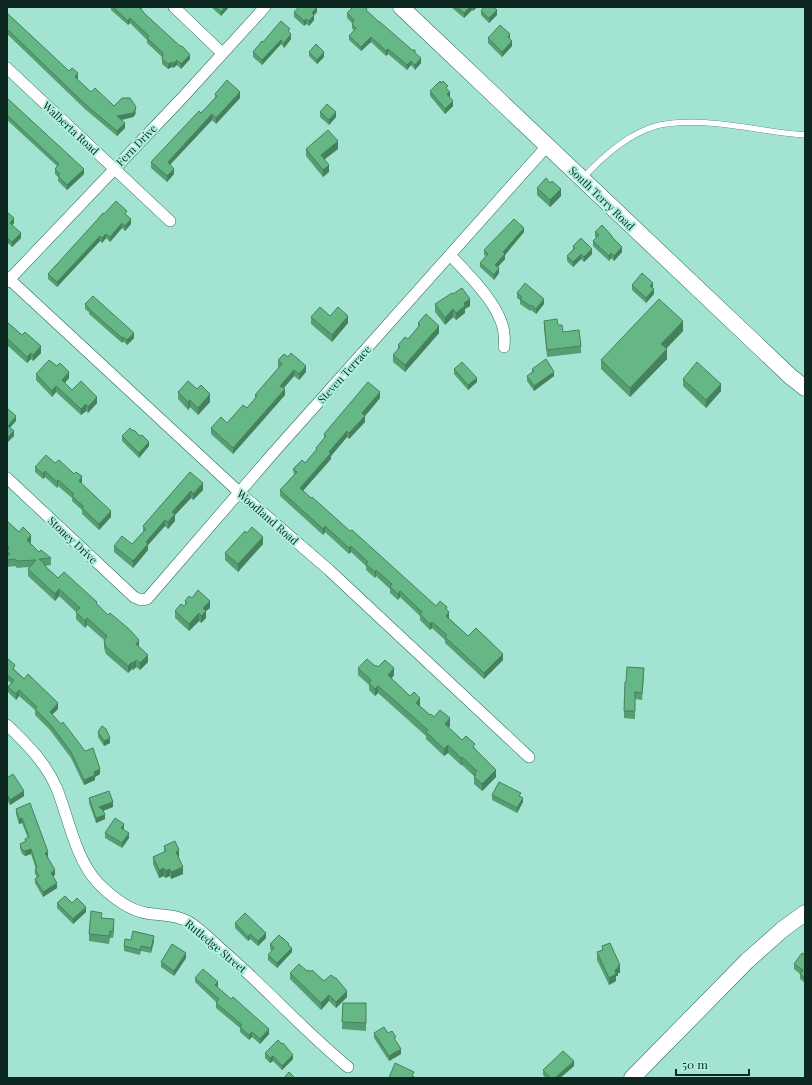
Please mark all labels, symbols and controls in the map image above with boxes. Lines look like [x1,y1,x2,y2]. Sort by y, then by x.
street label: Walberta Road [39,97,103,158]
street label: Fern Drive [112,121,160,169]
street label: South Terry Road [566,163,639,234]
street label: Steven Terrace [314,341,374,406]
street label: Woodland Road [233,485,302,548]
street label: Stoney Drive [45,513,101,567]
street label: Rutledge Street [182,916,250,976]
scale bar [676,1051,749,1077]
text: 50 m [682,1056,708,1072]

